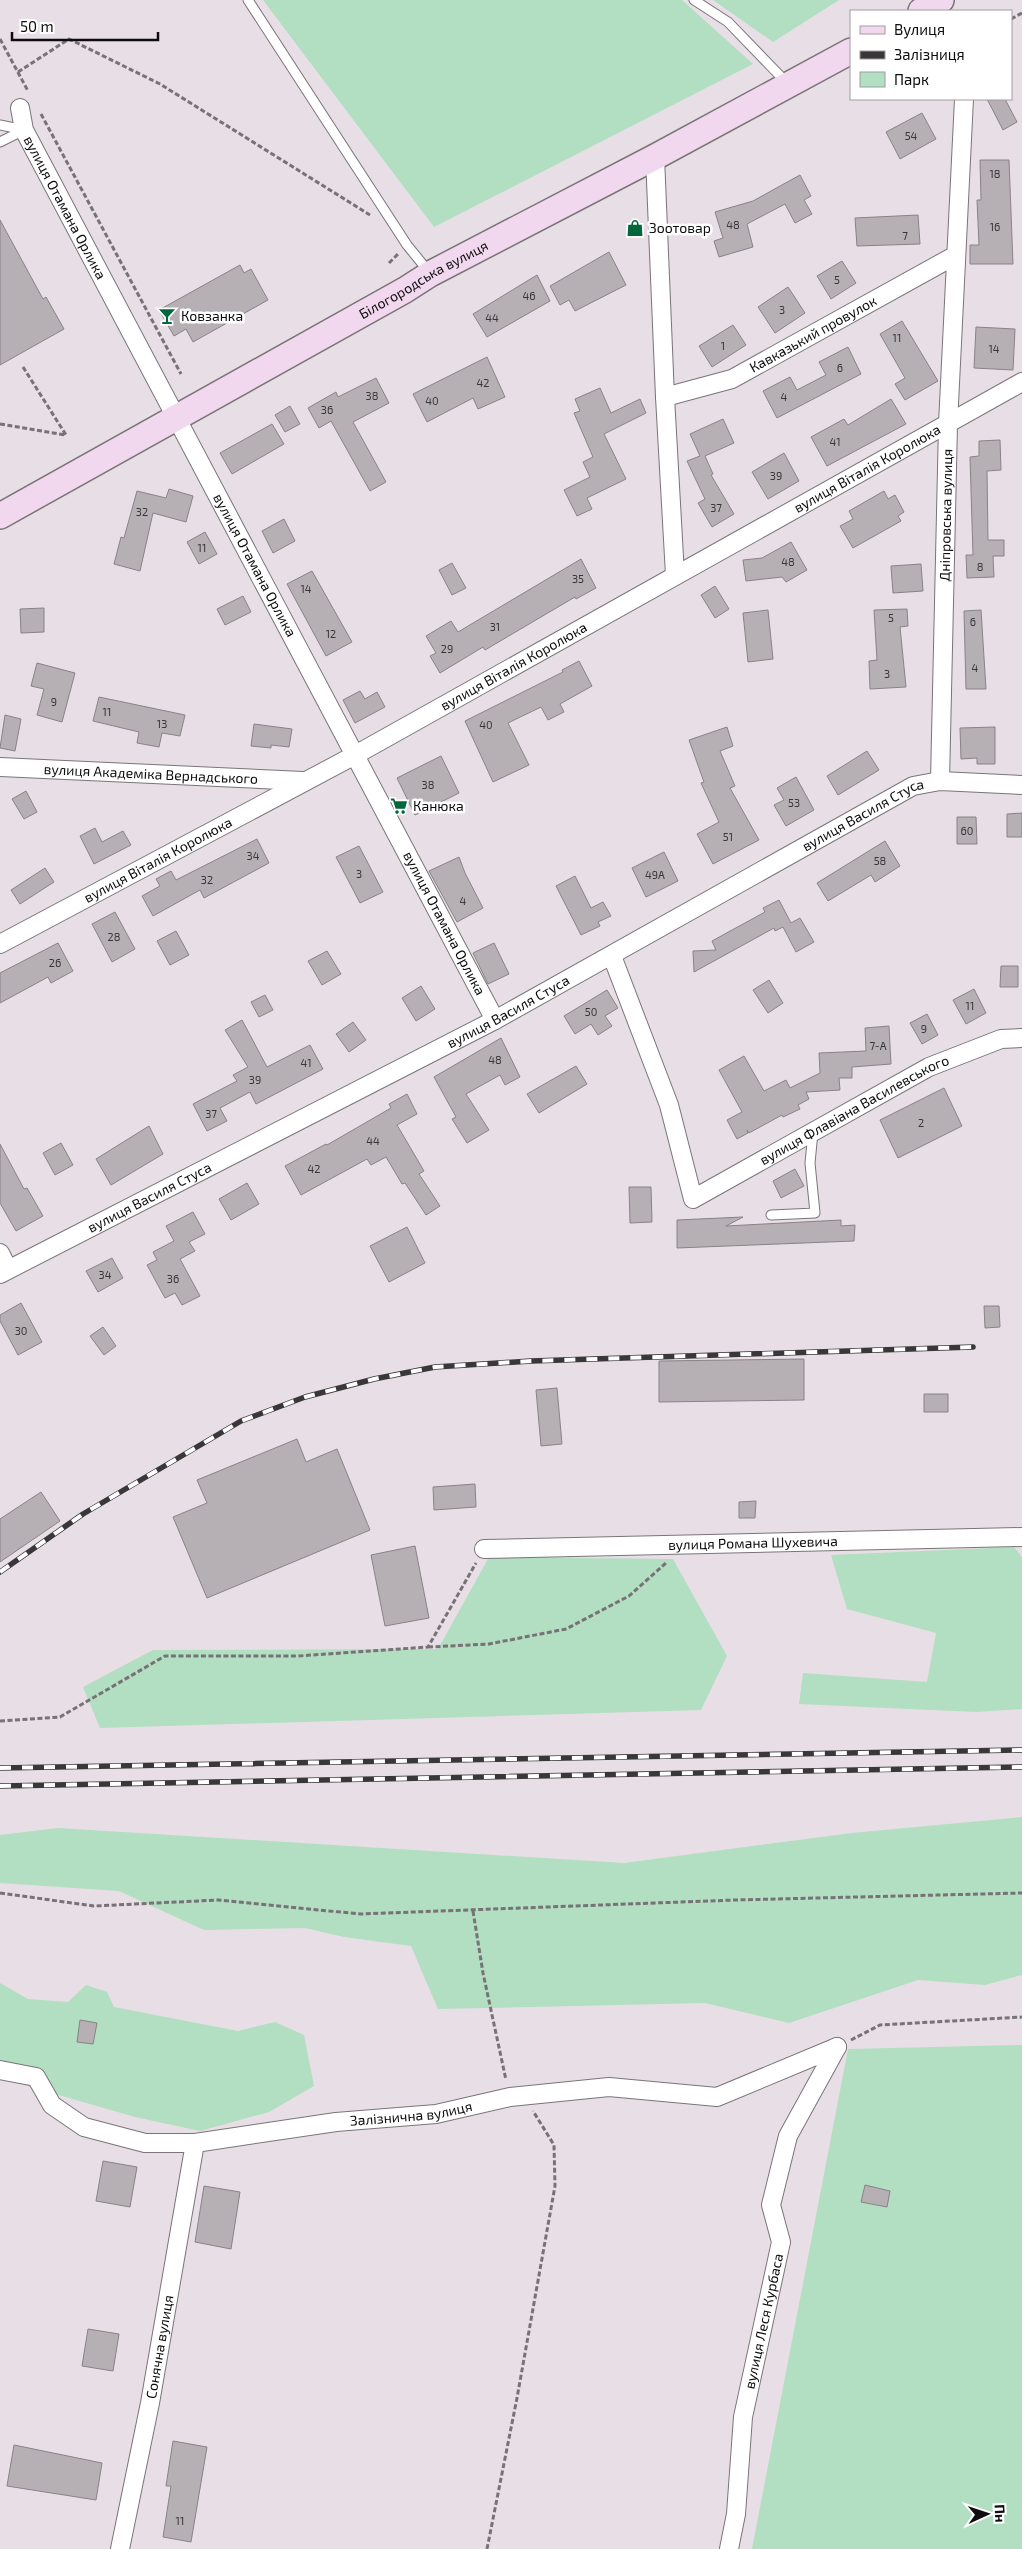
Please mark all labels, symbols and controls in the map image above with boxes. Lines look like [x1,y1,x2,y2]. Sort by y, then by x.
scale bar [12,10,159,42]
legend [850,10,1012,100]
text: 50 m [20,17,54,35]
text: Вулиця [894,20,945,39]
text: Залізниця [894,45,965,63]
text: Парк [894,70,929,88]
house number: 54 [905,129,918,142]
street label: вулиця Отамана Орлика [20,133,110,282]
house number: 18 [989,167,1001,180]
shop icon: Зоотовар [625,218,645,238]
house number: 48 [726,218,740,231]
place label: Зоотовар [649,219,711,236]
house number: 16 [990,220,1000,233]
house number: 7 [902,229,908,242]
street label: Білогородська вулиця [356,236,491,322]
house number: 5 [834,273,840,286]
house number: 46 [522,289,536,302]
street label: Кавказький провулок [746,291,880,376]
house number: 3 [779,303,785,316]
bar icon: Ковзанка [157,306,177,326]
place label: Ковзанка [181,307,243,324]
house number: 44 [485,311,499,324]
house number: 11 [893,331,901,344]
house number: 1 [721,339,725,352]
house number: 14 [988,342,1000,355]
house number: 6 [837,361,843,374]
house number: 42 [477,376,489,389]
house number: 38 [366,389,378,402]
house number: 4 [781,390,788,403]
house number: 40 [425,394,439,407]
house number: 36 [321,403,333,416]
street label: вулиця Віталія Королюка [791,420,943,516]
house number: 41 [829,435,841,448]
street label: Дніпровська вулиця [935,449,955,582]
house number: 39 [770,469,782,482]
street label: вулиця Отамана Орлика [210,490,300,640]
house number: 37 [710,501,722,514]
house number: 32 [136,505,148,518]
house number: 11 [198,541,206,554]
house number: 48 [781,555,795,568]
house number: 8 [977,560,983,573]
house number: 35 [572,572,584,585]
house number: 14 [300,582,312,595]
house number: 5 [888,611,894,624]
house number: 6 [970,615,976,628]
street label: вулиця Віталія Королюка [437,618,590,714]
house number: 31 [490,620,500,633]
house number: 12 [326,627,336,640]
house number: 29 [441,642,453,655]
house number: 4 [972,661,979,674]
house number: 3 [884,667,890,680]
house number: 9 [51,695,57,708]
house number: 11 [103,705,111,718]
house number: 13 [157,717,167,730]
house number: 40 [479,718,493,731]
street label: вулиця Академіка Вернадського [43,760,258,787]
street label: вулиця Василя Стуса [799,775,925,854]
house number: 38 [422,778,434,791]
supermarket icon: Канюка [389,796,409,816]
house number: 53 [788,796,800,809]
place label: Канюка [413,797,464,814]
street label: вулиця Віталія Королюка [81,813,235,906]
house number: 60 [961,824,973,837]
house number: 51 [723,830,733,843]
street label: вулиця Отамана Орлика [400,848,489,998]
house number: 34 [247,849,260,862]
house number: 58 [874,854,886,867]
house number: 3 [356,867,362,880]
house number: 49А [645,868,665,881]
house number: 32 [201,873,213,886]
house number: 4 [460,894,467,907]
house number: 28 [108,930,120,943]
house number: 26 [49,956,61,969]
street label: вулиця Василя Стуса [444,971,572,1051]
house number: 11 [966,999,974,1012]
house number: 50 [585,1005,597,1018]
house number: 9 [921,1022,927,1035]
house number: 7-А [869,1039,887,1052]
street label: вулиця Флавіана Василевського [756,1051,951,1168]
house number: 48 [488,1053,502,1066]
house number: 41 [300,1056,312,1069]
house number: 39 [249,1073,261,1086]
house number: 37 [205,1107,217,1120]
house number: 2 [918,1116,924,1129]
house number: 44 [366,1134,380,1147]
street label: вулиця Василя Стуса [84,1158,214,1236]
house number: 42 [308,1162,320,1175]
house number: 34 [99,1268,112,1281]
house number: 36 [167,1272,179,1285]
house number: 30 [15,1324,27,1337]
street label: вулиця Романа Шухевича [668,1532,838,1553]
street label: Залізнична вулиця [349,2097,474,2129]
street label: вулиця Леся Курбаса [740,2252,786,2390]
street label: Сонячна вулиця [142,2294,177,2400]
north arrow [962,2489,1012,2539]
text: Пн [992,2504,1009,2523]
house number: 11 [176,2514,184,2527]

